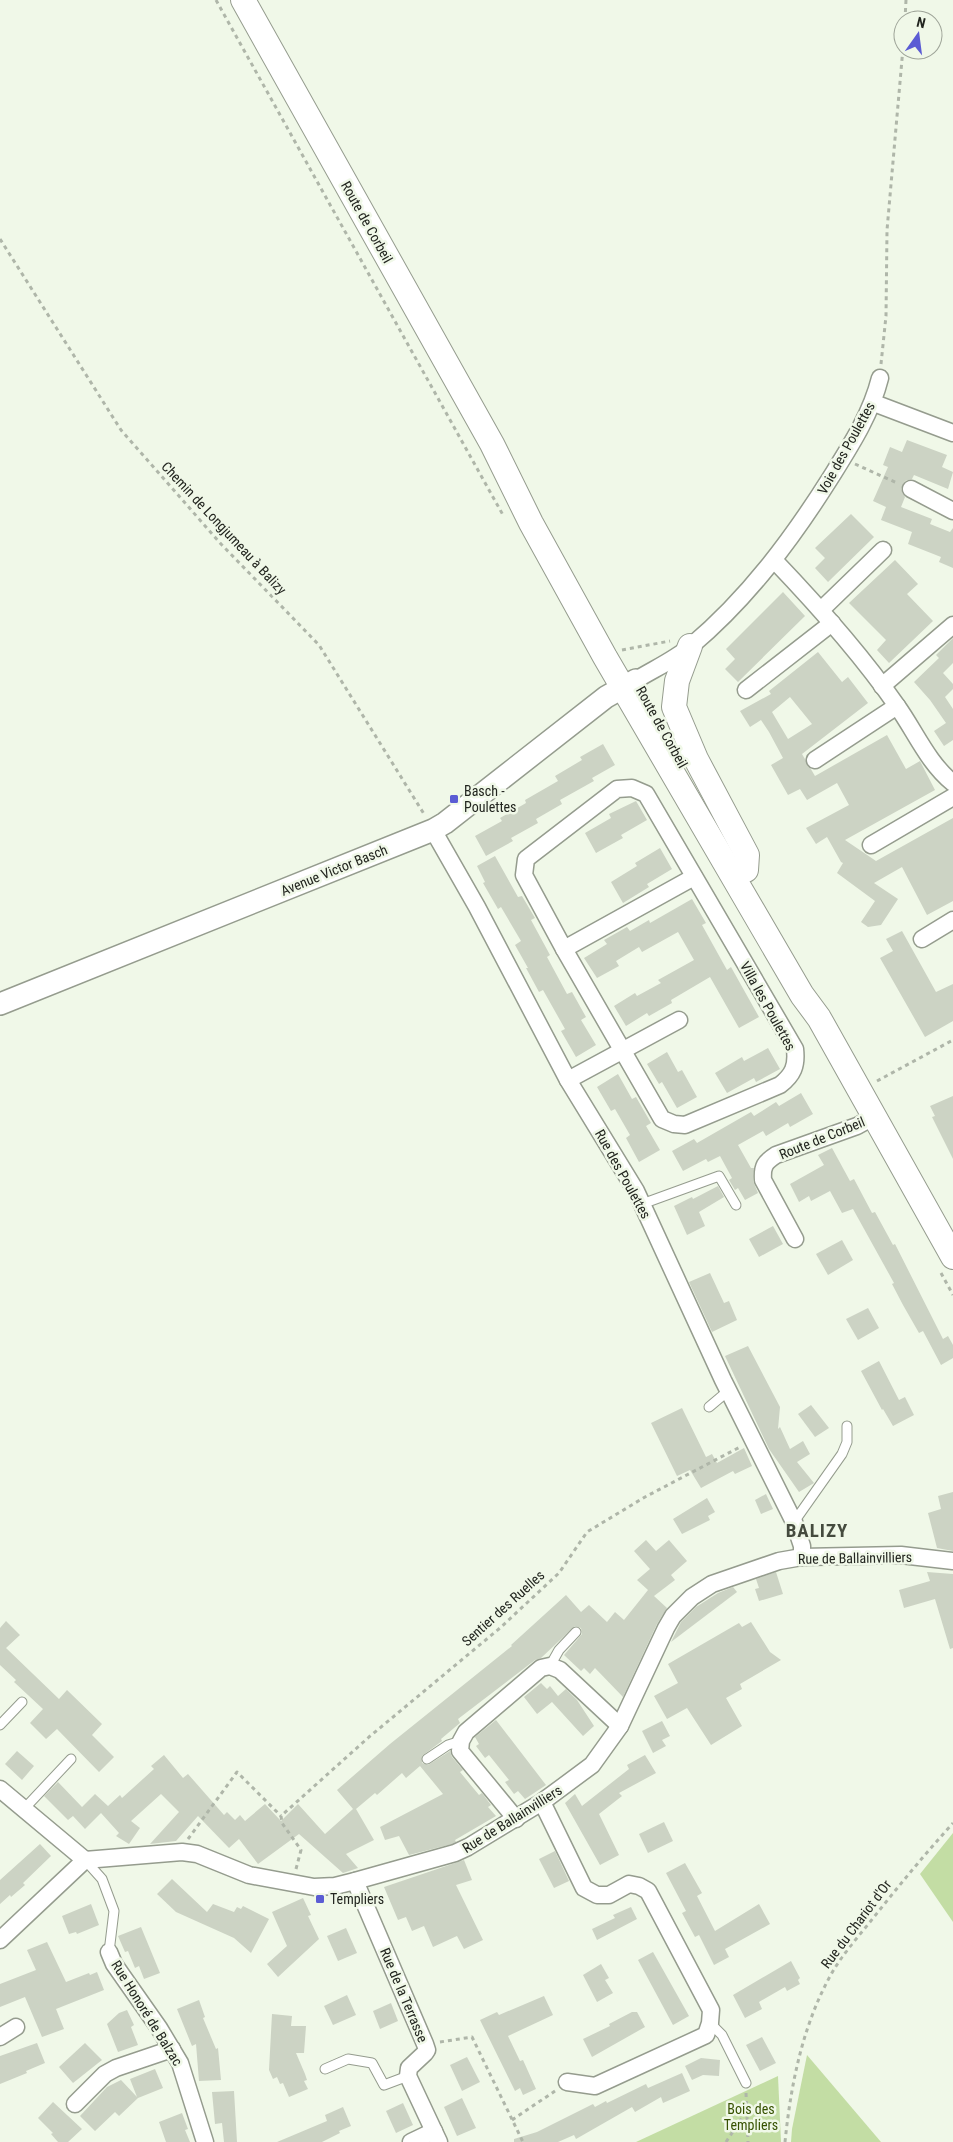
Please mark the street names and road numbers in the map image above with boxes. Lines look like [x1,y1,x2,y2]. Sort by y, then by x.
street label: Route de Corbeil [338,178,396,266]
street label: Voie des Poulettes [814,399,878,497]
street label: Chemin de Longjumeau à Balizy [158,458,290,598]
street label: Route de Corbeil [633,683,691,771]
street label: Avenue Victor Basch [278,841,390,899]
street label: Villa les Poulettes [737,959,799,1053]
street label: Route de Corbeil [777,1114,867,1162]
street label: Rue des Poulettes [592,1127,654,1221]
street label: Rue de Ballainvilliers [798,1549,912,1567]
street label: Sentier des Ruelles [459,1567,547,1649]
street label: Rue de Ballainvilliers [459,1782,565,1856]
street label: Rue du Chariot d'Or [818,1877,894,1971]
street label: Rue de la Terrasse [377,1945,431,2045]
street label: Rue Honoré de Balzac [108,1957,186,2069]

